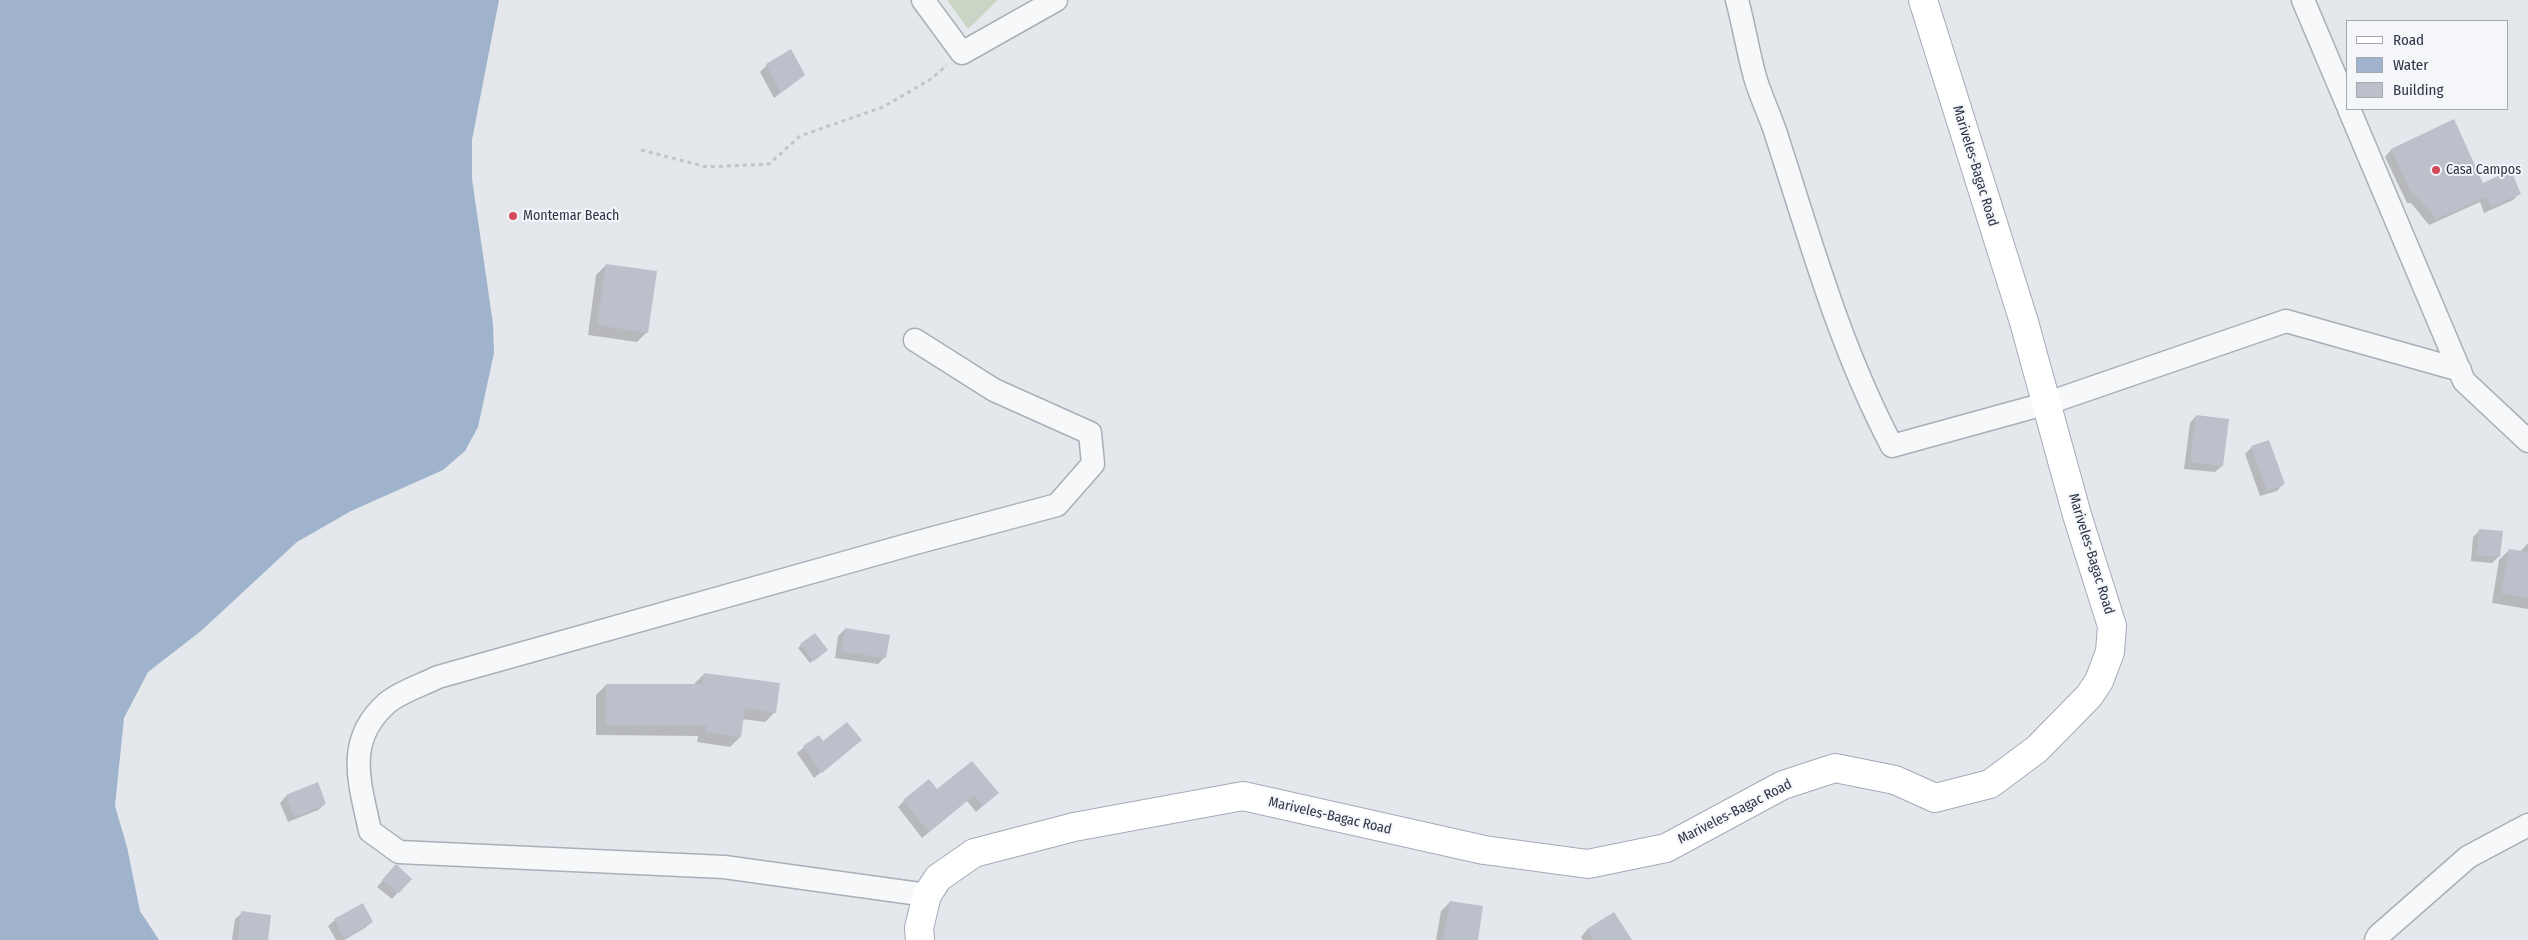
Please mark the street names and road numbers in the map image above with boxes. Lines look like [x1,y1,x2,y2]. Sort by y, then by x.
street label: Mariveles-Bagac Road [1949,103,2001,229]
street label: Mariveles-Bagac Road [2065,491,2117,617]
street label: Mariveles-Bagac Road [1675,776,1795,848]
street label: Mariveles-Bagac Road [1267,794,1393,838]

